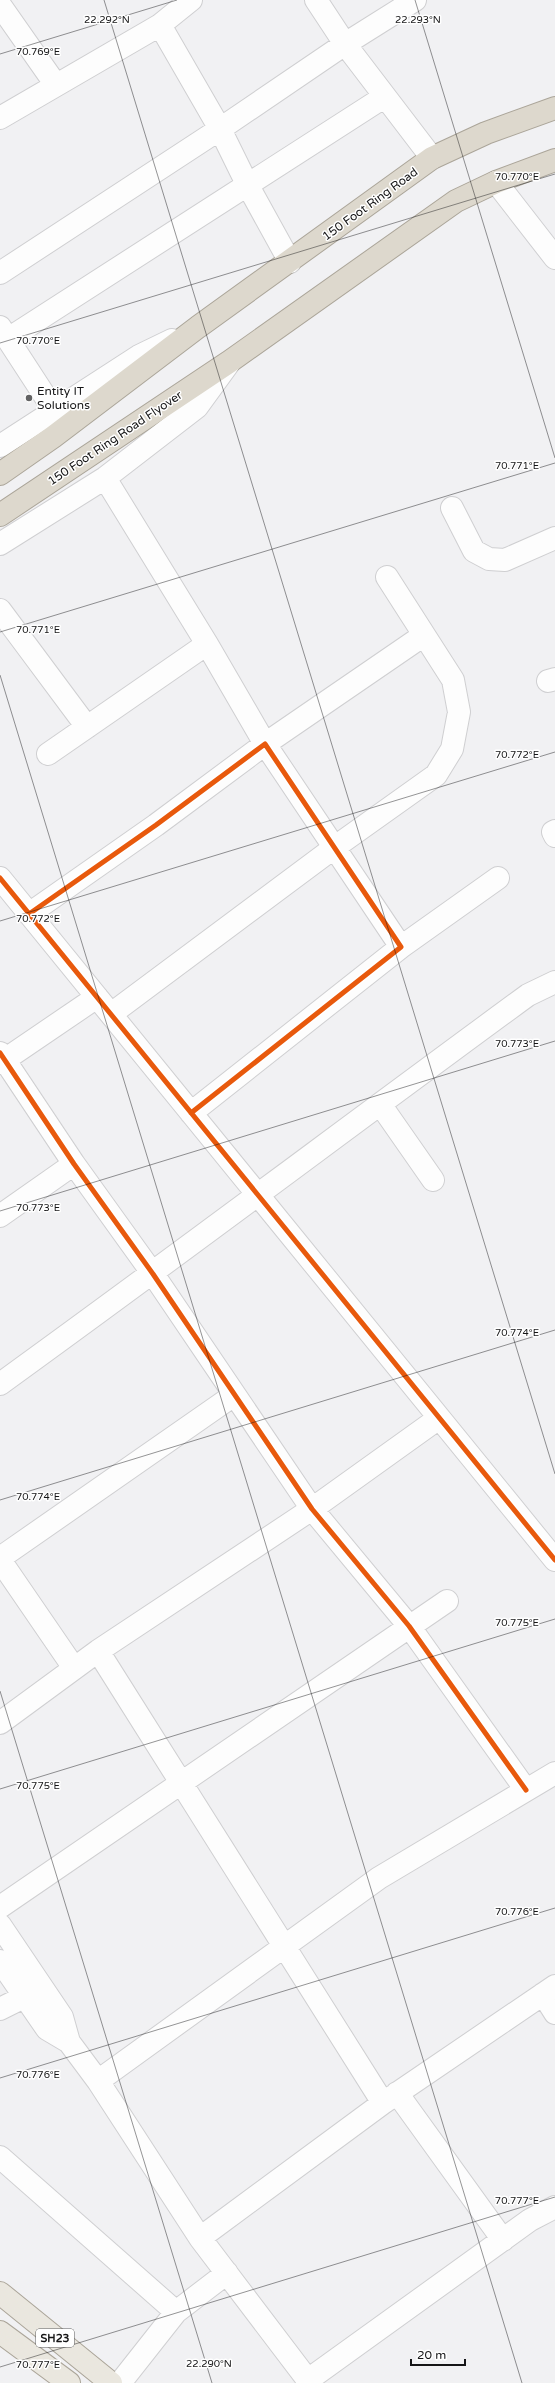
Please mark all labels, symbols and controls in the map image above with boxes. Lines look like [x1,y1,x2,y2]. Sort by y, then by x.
text: 22.292°N [84,14,130,26]
text: 22.293°N [395,14,441,26]
text: 70.769°E [16,46,60,58]
street label: 150 Foot Ring Road [320,165,420,243]
text: 70.770°E [495,171,539,183]
text: 70.770°E [16,335,60,347]
place label: Entity IT Solutions [37,384,90,412]
street label: 150 Foot Ring Road Flyover [45,388,185,488]
marker: Entity IT Solutions [24,393,34,403]
text: 70.771°E [495,460,539,472]
text: 70.771°E [16,624,60,636]
text: 70.772°E [495,749,539,761]
text: 70.772°E [16,913,60,925]
text: 70.773°E [495,1038,539,1050]
text: 70.773°E [16,1202,60,1214]
text: 70.774°E [495,1327,539,1339]
text: 70.774°E [16,1491,60,1503]
text: 70.775°E [495,1617,539,1629]
text: 70.775°E [16,1780,60,1792]
text: 70.776°E [495,1906,539,1918]
text: 70.776°E [16,2069,60,2081]
text: 70.777°E [495,2195,539,2207]
road number: SH23 [36,2329,74,2347]
scale bar [411,2341,465,2367]
text: 20 m [417,2348,446,2362]
text: 22.290°N [186,2358,232,2370]
text: 70.777°E [16,2359,60,2371]

